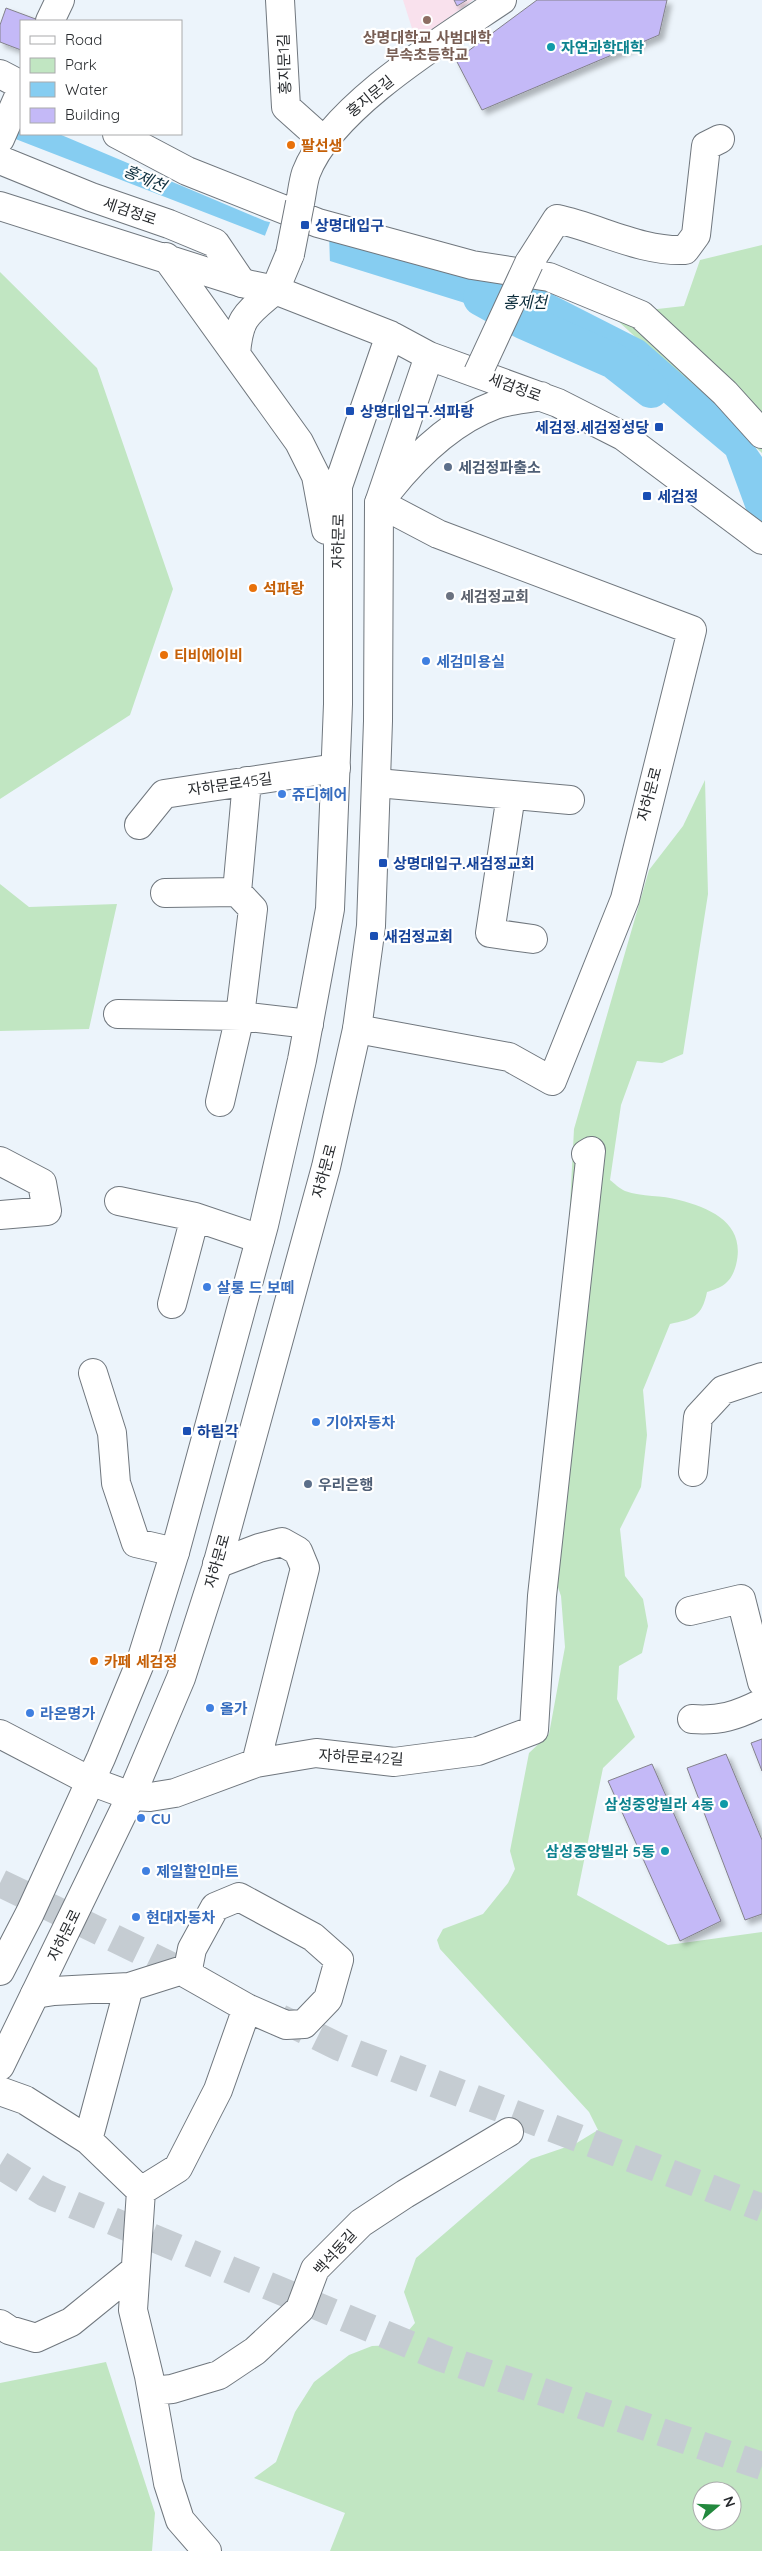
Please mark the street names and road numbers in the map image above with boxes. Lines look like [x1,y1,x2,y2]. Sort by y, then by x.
street label: 홍지문1길 [273,33,295,95]
street label: 홍지문길 [343,71,397,121]
street label: 세검정로 [101,193,159,229]
street label: 세검정로 [486,369,544,405]
street label: 자하문로 [328,513,348,569]
street label: 자하문로 [633,765,665,823]
street label: 자하문로45길 [186,769,274,799]
street label: 자하문로 [308,1142,340,1200]
street label: 자하문로 [200,1532,234,1590]
street label: 자하문로42길 [318,1745,404,1769]
street label: 자하문로 [43,1906,85,1964]
street label: 백석동길 [309,2225,361,2279]

